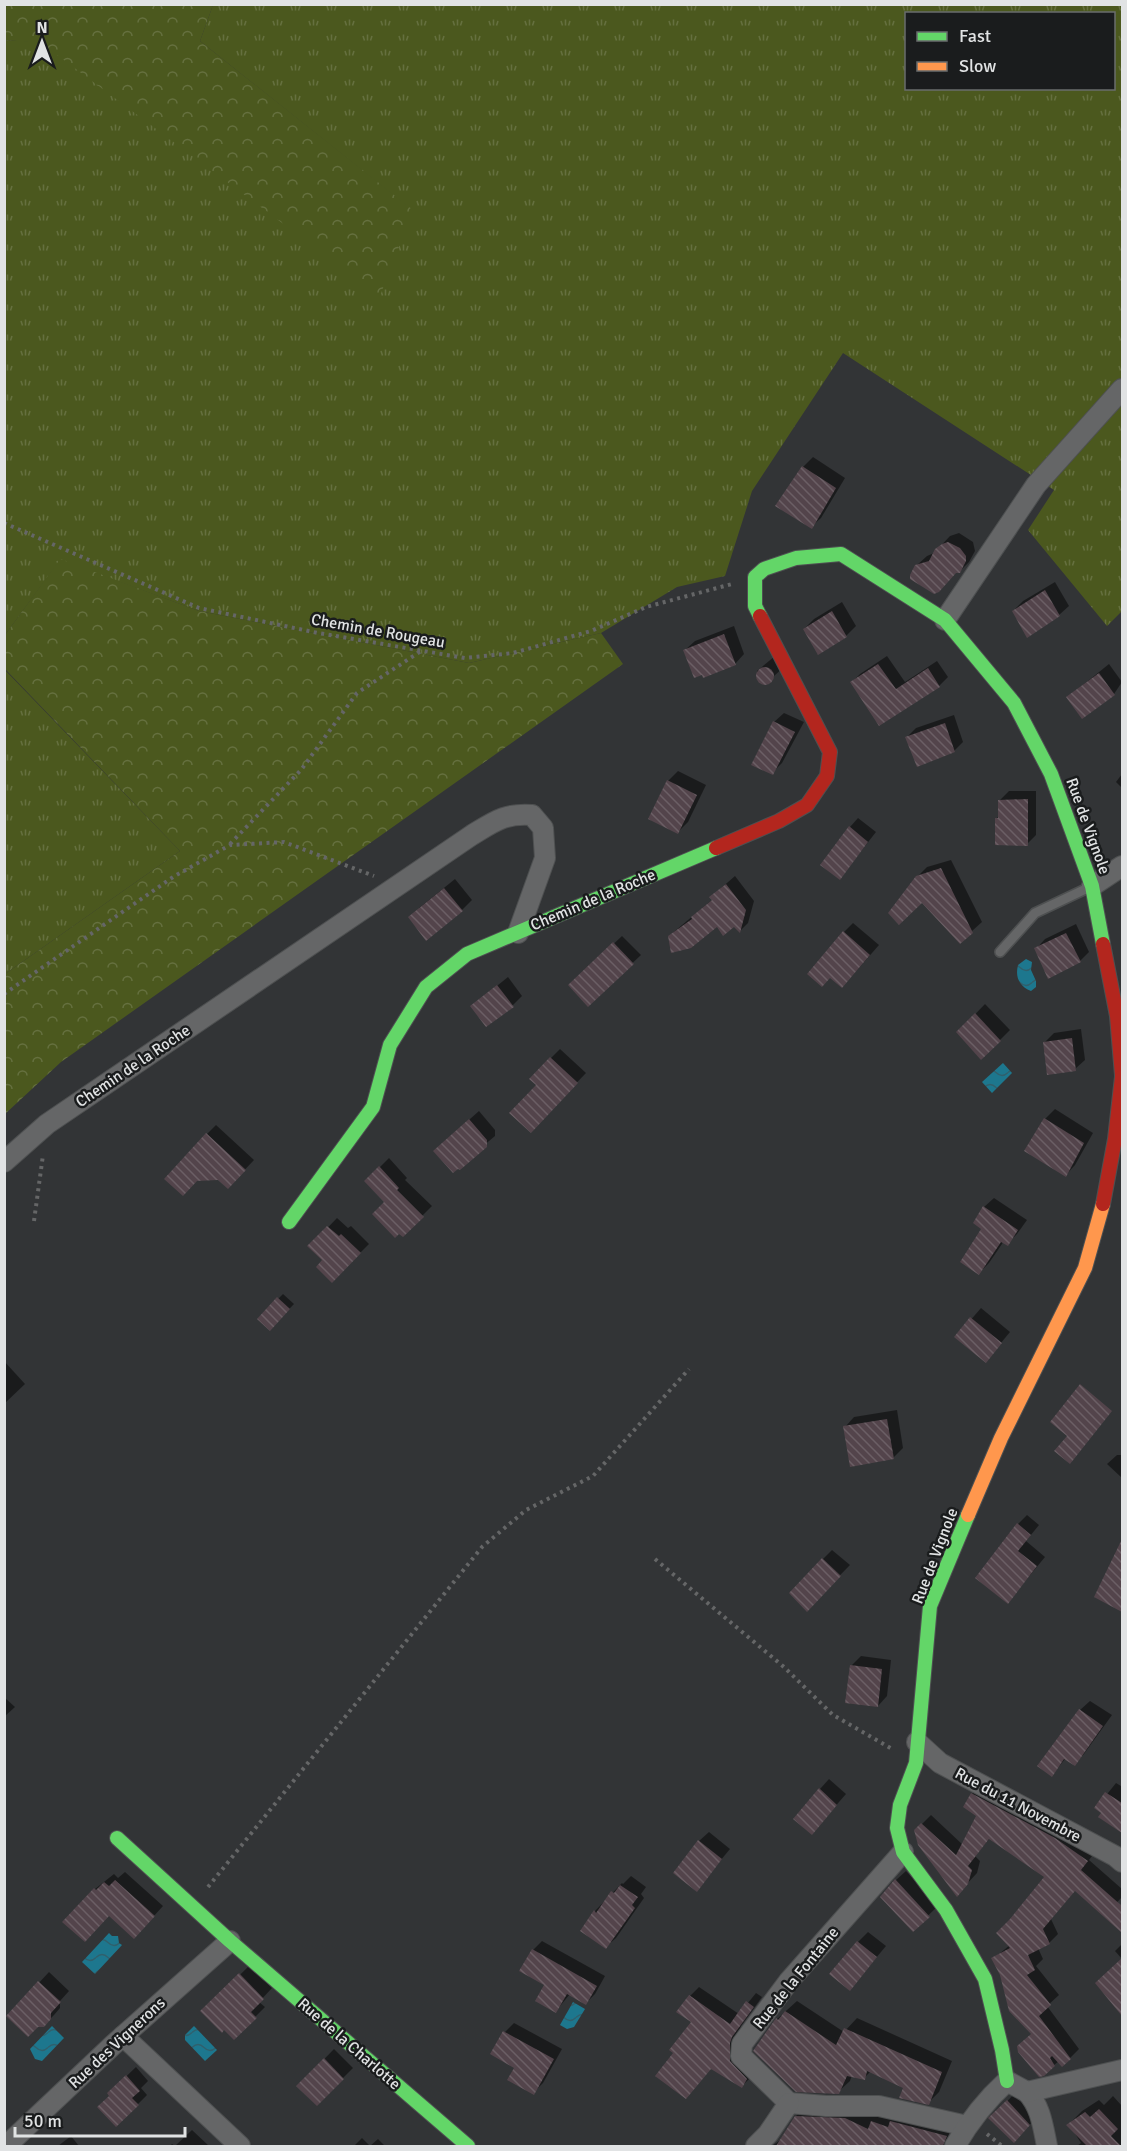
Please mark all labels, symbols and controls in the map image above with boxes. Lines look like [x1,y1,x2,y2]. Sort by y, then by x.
north arrow [12,12,72,72]
legend [905,12,1115,90]
text: N [36,18,48,38]
text: Fast [959,25,991,47]
text: Slow [959,55,996,77]
street label: Chemin de Rougeau [310,609,446,653]
street label: Rue de Vignole [1061,775,1115,877]
street label: Chemin de la Roche [527,865,659,935]
street label: Chemin de la Roche [72,1020,194,1112]
street label: Rue de Vignole [908,1505,962,1607]
street label: Rue du 11 Novembre [952,1763,1084,1847]
street label: Rue de la Fontaine [749,1923,843,2033]
street label: Rue des Vignerons [65,1993,169,2093]
street label: Rue de la Charlotte [293,1994,405,2094]
scale bar [15,2100,184,2138]
text: 50 m [24,2110,62,2132]

